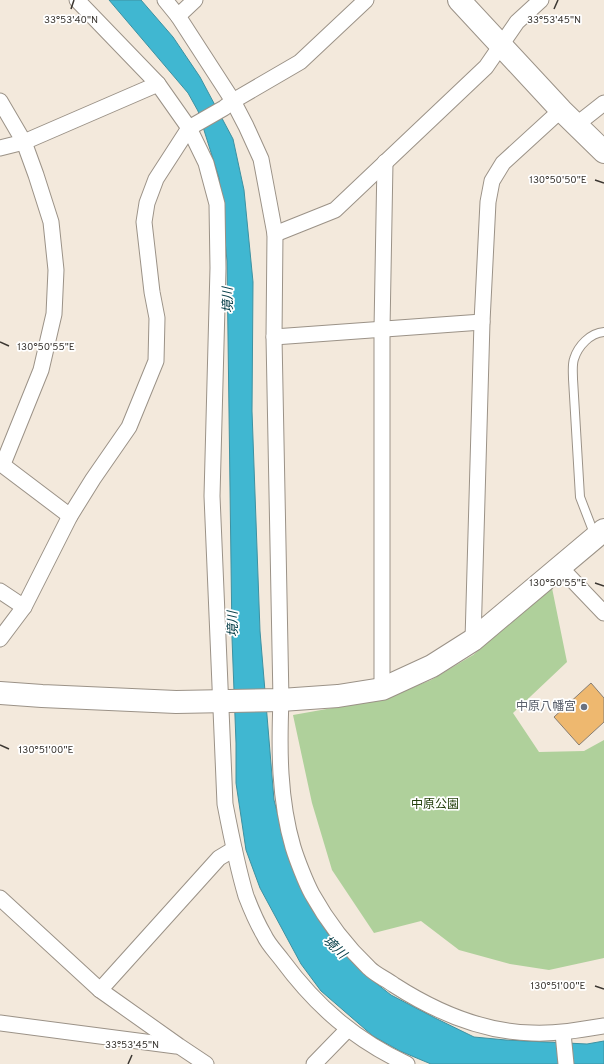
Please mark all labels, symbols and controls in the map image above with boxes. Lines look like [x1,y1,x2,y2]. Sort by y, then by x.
text: 33°53'40"N [44,14,98,27]
text: 33°53'45"N [527,14,581,27]
text: 130°50'50"E [529,174,587,187]
water label: 境川 [221,285,237,313]
text: 130°50'55"E [17,341,75,354]
text: 130°50'55"E [529,577,587,590]
water label: 境川 [226,609,242,637]
place label: 中原八幡宮 [516,699,576,715]
marker: 中原八幡宮 [579,702,589,712]
text: 130°51'00"E [18,744,74,757]
park label: 中原公園 [411,797,459,813]
water label: 境川 [319,933,350,964]
text: 130°51'00"E [530,980,586,993]
text: 33°53'45"N [105,1039,159,1052]

